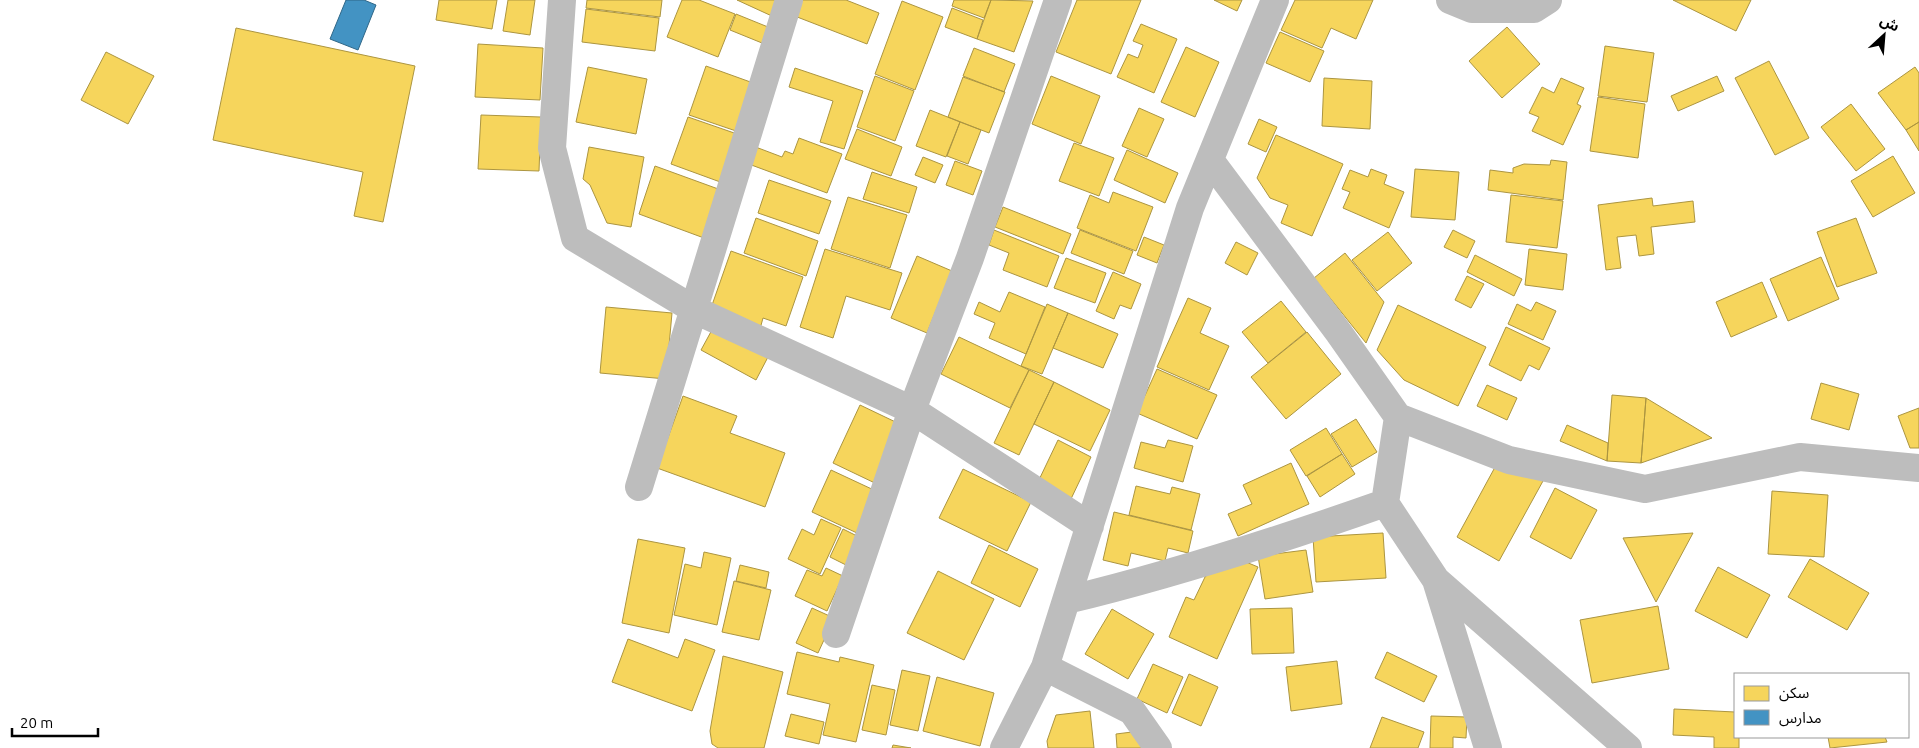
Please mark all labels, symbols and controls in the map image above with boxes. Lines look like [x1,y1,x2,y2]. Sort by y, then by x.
north arrow [1859,10,1909,60]
text: ش [1878,12,1902,35]
legend [1734,673,1909,738]
text: سكن [1779,684,1810,702]
scale bar [12,706,99,738]
text: مدارس [1779,709,1822,727]
text: 20 m [20,714,53,731]

